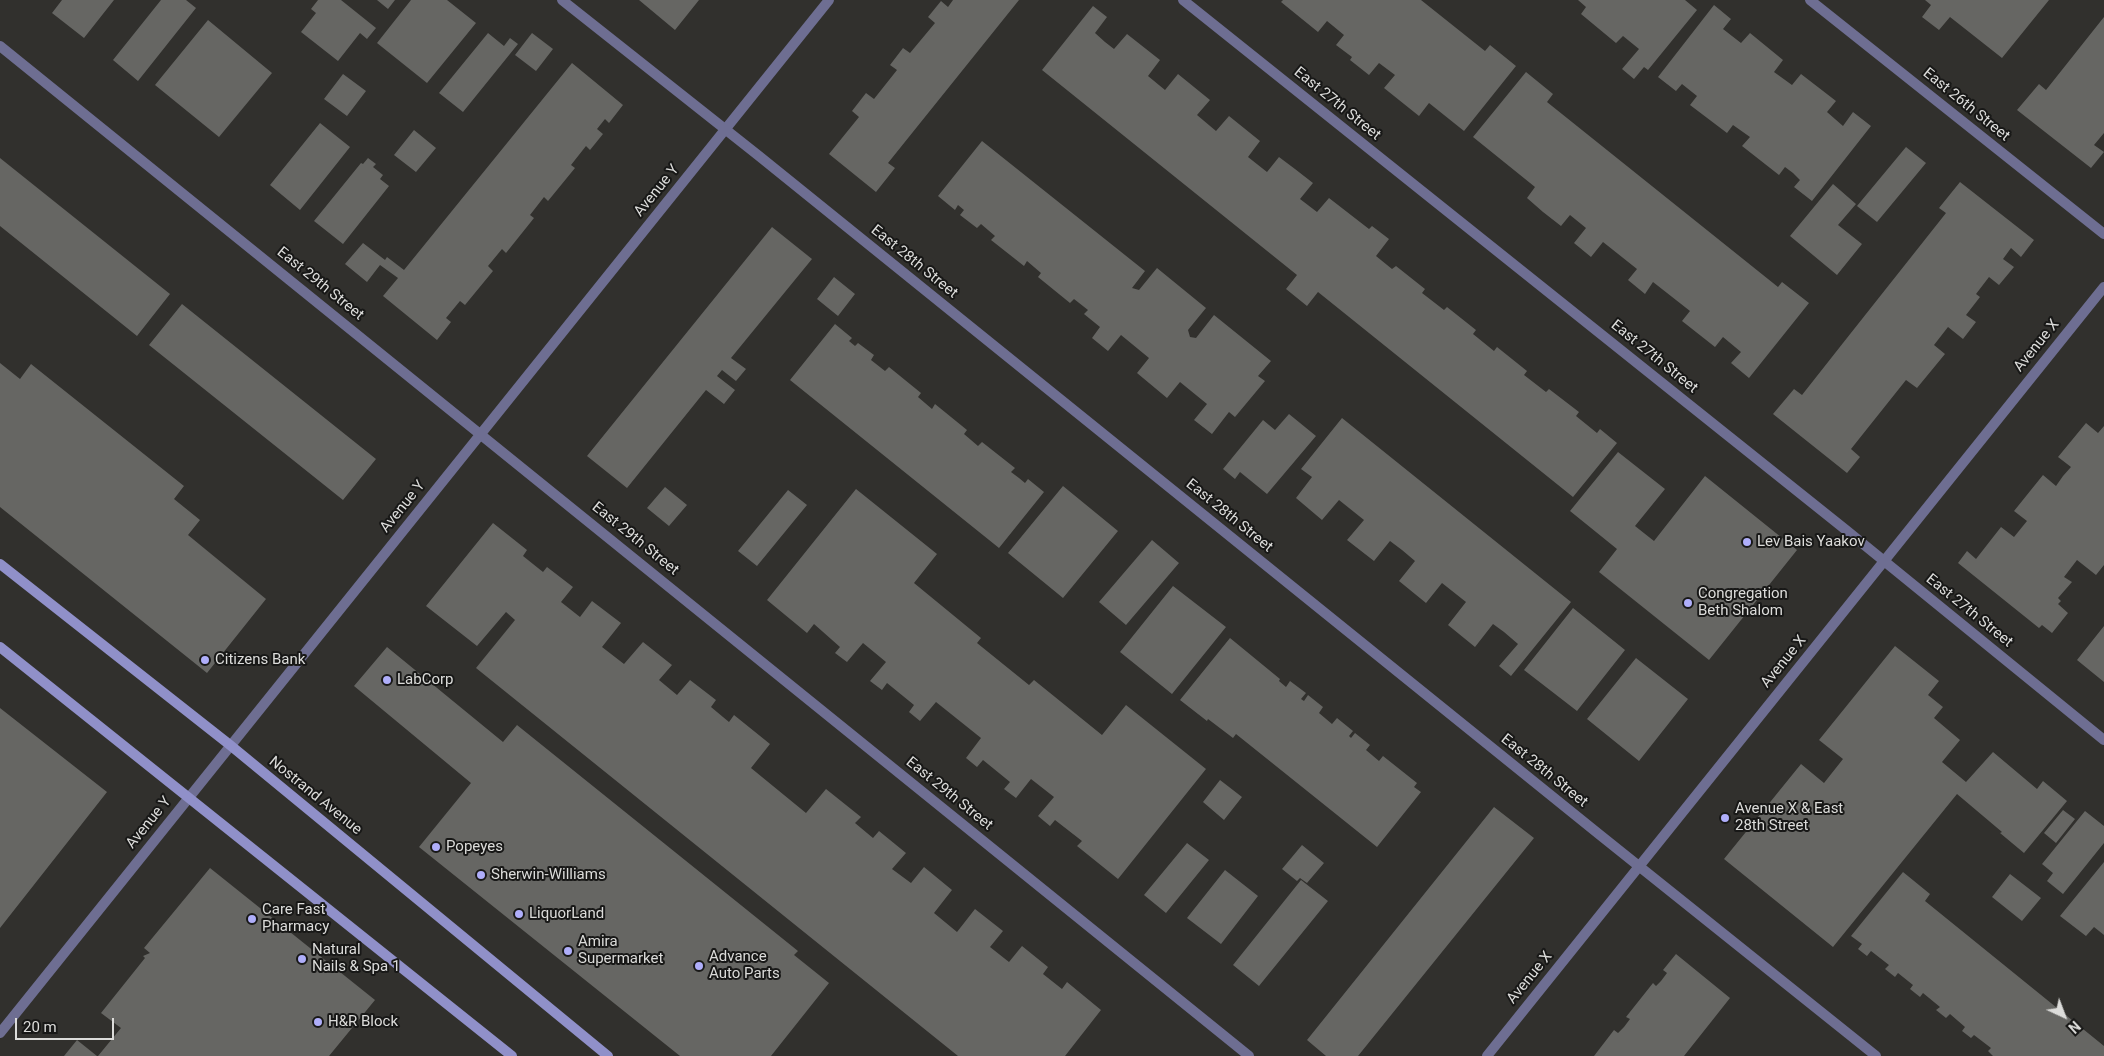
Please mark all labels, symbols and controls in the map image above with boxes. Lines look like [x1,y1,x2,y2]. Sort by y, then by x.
street label: East 27th Street [1290,64,1384,144]
street label: East 26th Street [1919,65,2013,145]
street label: Avenue Y [631,161,683,221]
street label: East 28th Street [867,222,961,302]
street label: East 29th Street [273,244,367,324]
street label: Avenue X [2010,316,2064,376]
street label: East 27th Street [1607,317,1701,397]
street label: East 28th Street [1182,476,1276,556]
street label: Avenue Y [377,477,429,537]
street label: East 29th Street [588,499,682,579]
place label: Lev Bais Yaakov [1757,533,1865,551]
marker: Lev Bais Yaakov [1741,536,1753,548]
street label: East 27th Street [1922,571,2016,651]
place label: Congregation Beth Shalom [1698,585,1788,620]
marker: Congregation Beth Shalom [1682,597,1694,609]
street label: Avenue X [1757,632,1811,692]
place label: Citizens Bank [215,651,305,669]
marker: Citizens Bank [199,654,211,666]
place label: LabCorp [397,671,453,689]
marker: LabCorp [381,674,393,686]
street label: East 28th Street [1497,731,1591,811]
street label: Nostrand Avenue [265,753,365,839]
street label: East 29th Street [902,754,996,834]
street label: Avenue Y [123,793,175,853]
place label: Avenue X & East 28th Street [1735,800,1843,835]
marker: Avenue X & East 28th Street [1719,812,1731,824]
place label: Popeyes [446,838,503,856]
marker: Popeyes [430,841,442,853]
place label: Sherwin-Williams [491,866,606,884]
marker: Sherwin-Williams [475,869,487,881]
place label: Care Fast Pharmacy [262,901,329,936]
place label: LiquorLand [529,905,604,923]
marker: LiquorLand [513,908,525,920]
marker: Care Fast Pharmacy [246,913,258,925]
place label: Amira Supermarket [578,933,663,968]
place label: Natural Nails & Spa 1 [312,941,400,976]
marker: Amira Supermarket [562,945,574,957]
place label: Advance Auto Parts [709,948,780,983]
street label: Avenue X [1503,948,1557,1008]
marker: Natural Nails & Spa 1 [296,953,308,965]
marker: Advance Auto Parts [693,960,705,972]
north arrow [2039,991,2089,1041]
scale bar [18,1008,116,1040]
place label: H&R Block [328,1013,398,1031]
marker: H&R Block [312,1016,324,1028]
text: 20 m [23,1018,57,1036]
text: N [2065,1018,2083,1036]

